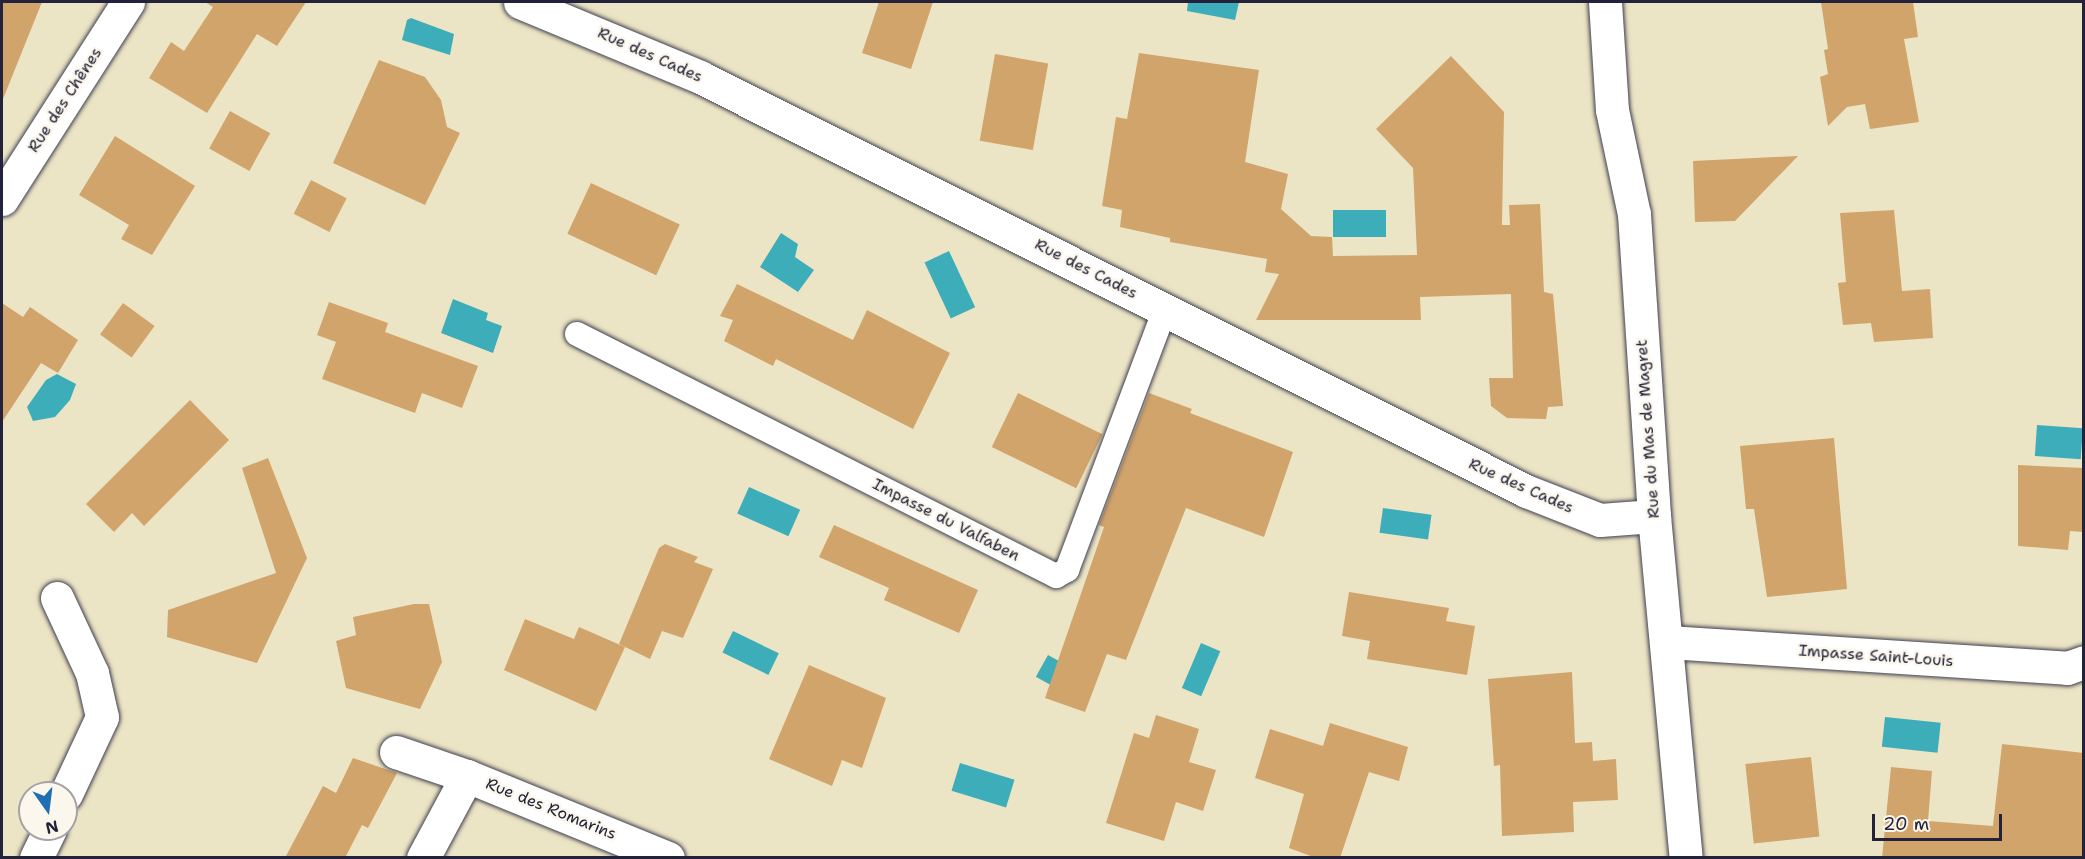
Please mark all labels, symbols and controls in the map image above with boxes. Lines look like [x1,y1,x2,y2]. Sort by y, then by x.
street label: Rue des Cades [595,23,705,87]
street label: Rue des Chênes [24,44,106,156]
street label: Rue des Cades [1031,235,1141,303]
street label: Rue du Mas de Magret [1632,339,1664,519]
street label: Rue des Cades [1466,454,1576,518]
street label: Impasse du Valfaben [869,475,1023,565]
street label: Impasse Saint-Louis [1798,641,1954,671]
street label: Rue des Romarins [483,774,619,844]
north arrow [18,781,78,841]
scale bar [1875,802,2006,840]
text: 20 m [1883,812,1929,836]
text: N [43,815,61,839]

